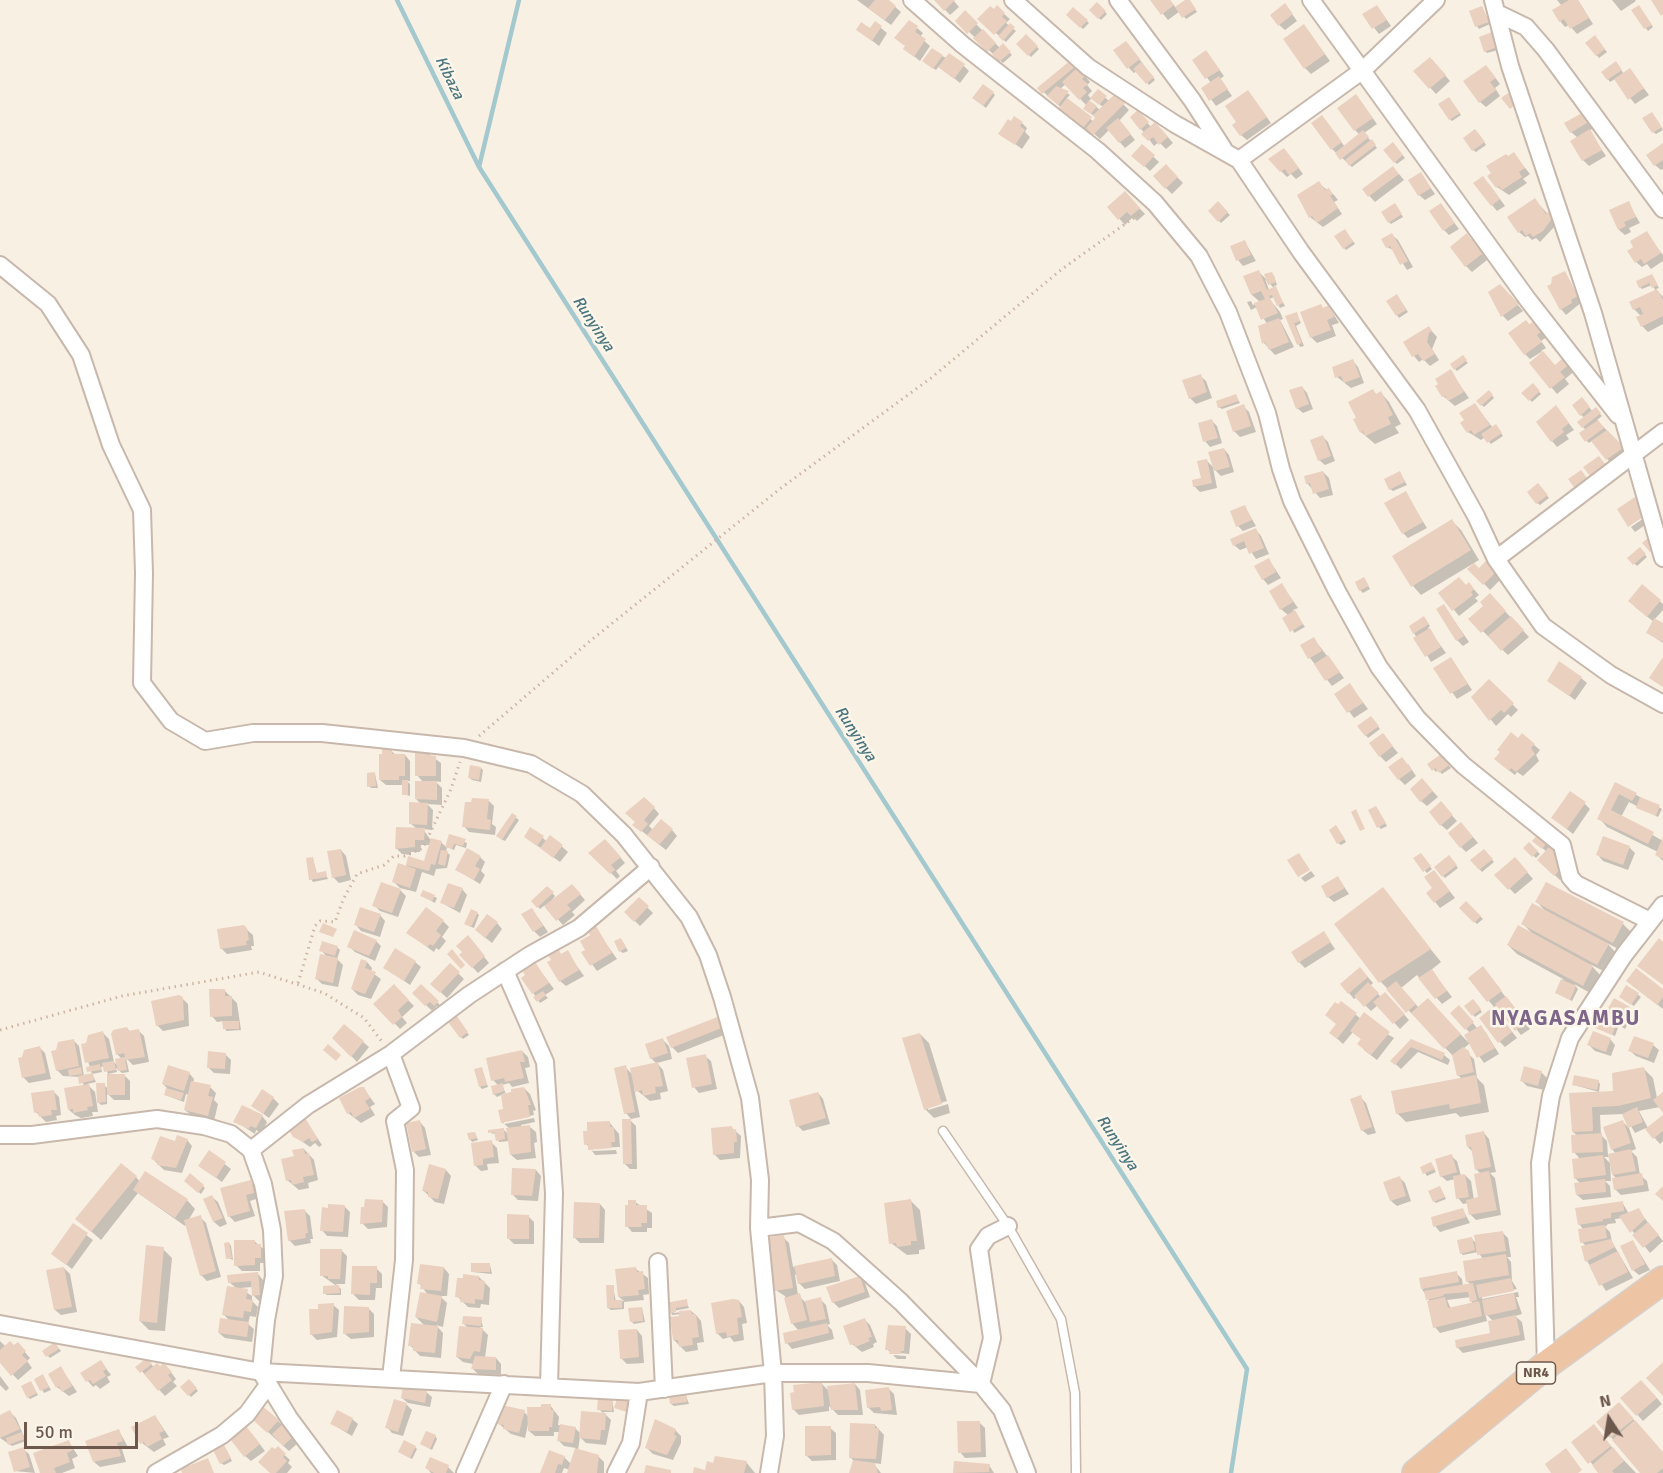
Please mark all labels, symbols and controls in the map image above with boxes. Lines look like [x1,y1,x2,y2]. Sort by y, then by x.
water label: Kibaza [430,53,468,103]
water label: Runyinya [568,293,618,355]
water label: Runyinya [830,703,880,765]
district label: NYAGASAMBU [1491,1006,1641,1032]
water label: Runyinya [1092,1112,1142,1174]
road number: NR4 [1516,1362,1556,1384]
north arrow [1579,1389,1639,1449]
text: N [1598,1390,1613,1412]
scale bar [27,1410,141,1448]
text: 50 m [35,1421,73,1443]

